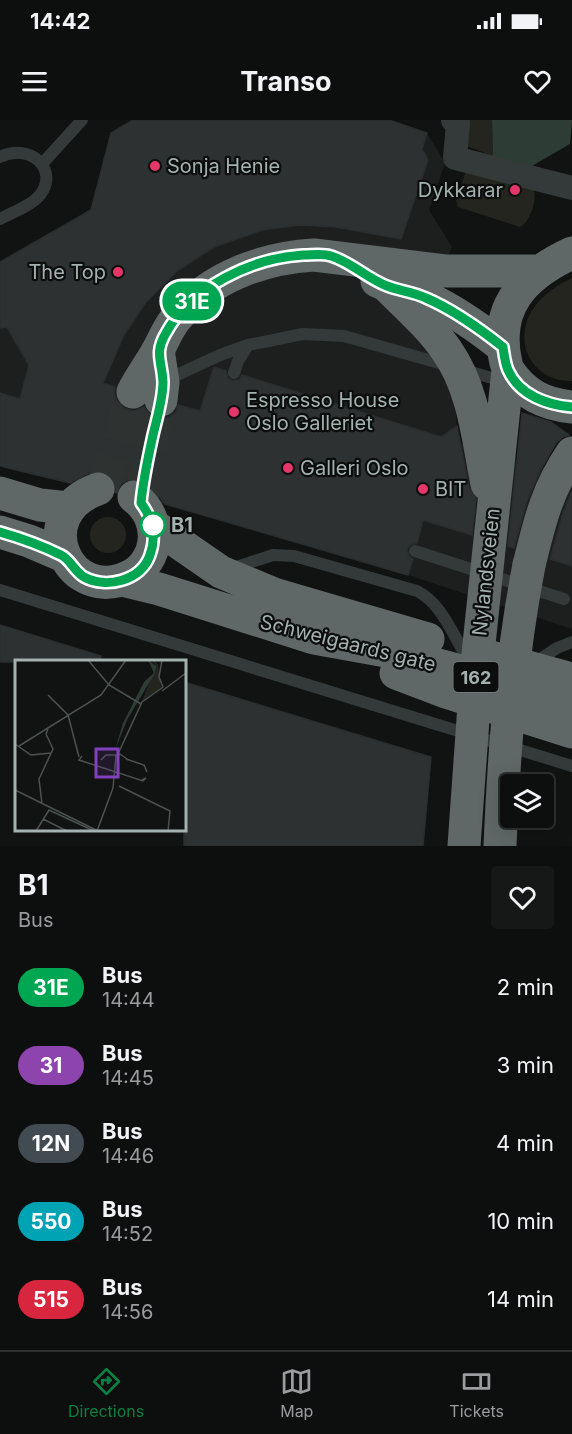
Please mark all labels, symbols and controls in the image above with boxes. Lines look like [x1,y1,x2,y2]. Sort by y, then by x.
text: 14:42 [30,8,90,34]
icon: menu [18,65,51,98]
text: Transo [240,65,332,98]
icon: heart [521,65,554,98]
place label: Sonja Henie [167,154,280,178]
marker: Sonja Henie [148,159,162,173]
place label: Dykkarar [418,178,503,202]
marker: Dykkarar [508,183,522,197]
place label: The Top [28,260,106,284]
marker: The Top [111,265,125,279]
line badge: 31E [158,282,226,321]
text: 31E [174,289,210,314]
place label: Espresso House Oslo Galleriet [246,388,399,435]
marker: Espresso House Oslo Galleriet [227,405,241,419]
place label: Galleri Oslo [300,456,409,480]
marker: Galleri Oslo [281,461,295,475]
place label: BIT [435,477,466,501]
marker: BIT [416,482,430,496]
street label: Nylandsveien [467,507,505,637]
marker: B1 [140,512,166,538]
place label: B1 [171,513,193,537]
street label: Schweigaards gate [258,610,438,676]
inset map [15,660,186,831]
road number: 162 [454,662,498,692]
map controls [500,774,554,828]
button: layers [500,774,554,828]
button: heart [491,866,554,929]
text: B1 [18,868,49,902]
text: Bus [18,908,53,932]
text: Bus [102,962,143,988]
text: 2 min [497,974,554,1000]
text: 31E [33,975,69,1000]
text: 14:44 [102,988,155,1012]
text: Bus [102,1040,143,1066]
text: 3 min [497,1052,554,1078]
text: 31 [40,1053,62,1078]
text: 14:45 [102,1066,154,1090]
text: Bus [102,1118,143,1144]
text: 4 min [496,1130,554,1156]
text: 12N [32,1131,70,1156]
text: 14:46 [102,1144,154,1168]
text: Bus [102,1196,143,1222]
text: 10 min [487,1208,554,1234]
text: 550 [30,1209,72,1234]
text: 14:52 [102,1222,153,1246]
text: Bus [102,1274,143,1300]
text: 14 min [487,1286,554,1312]
text: 515 [33,1287,69,1312]
text: 14:56 [102,1300,153,1324]
tab: Directions [68,1365,144,1421]
tab: Map [280,1365,313,1421]
tab: Tickets [449,1365,504,1421]

